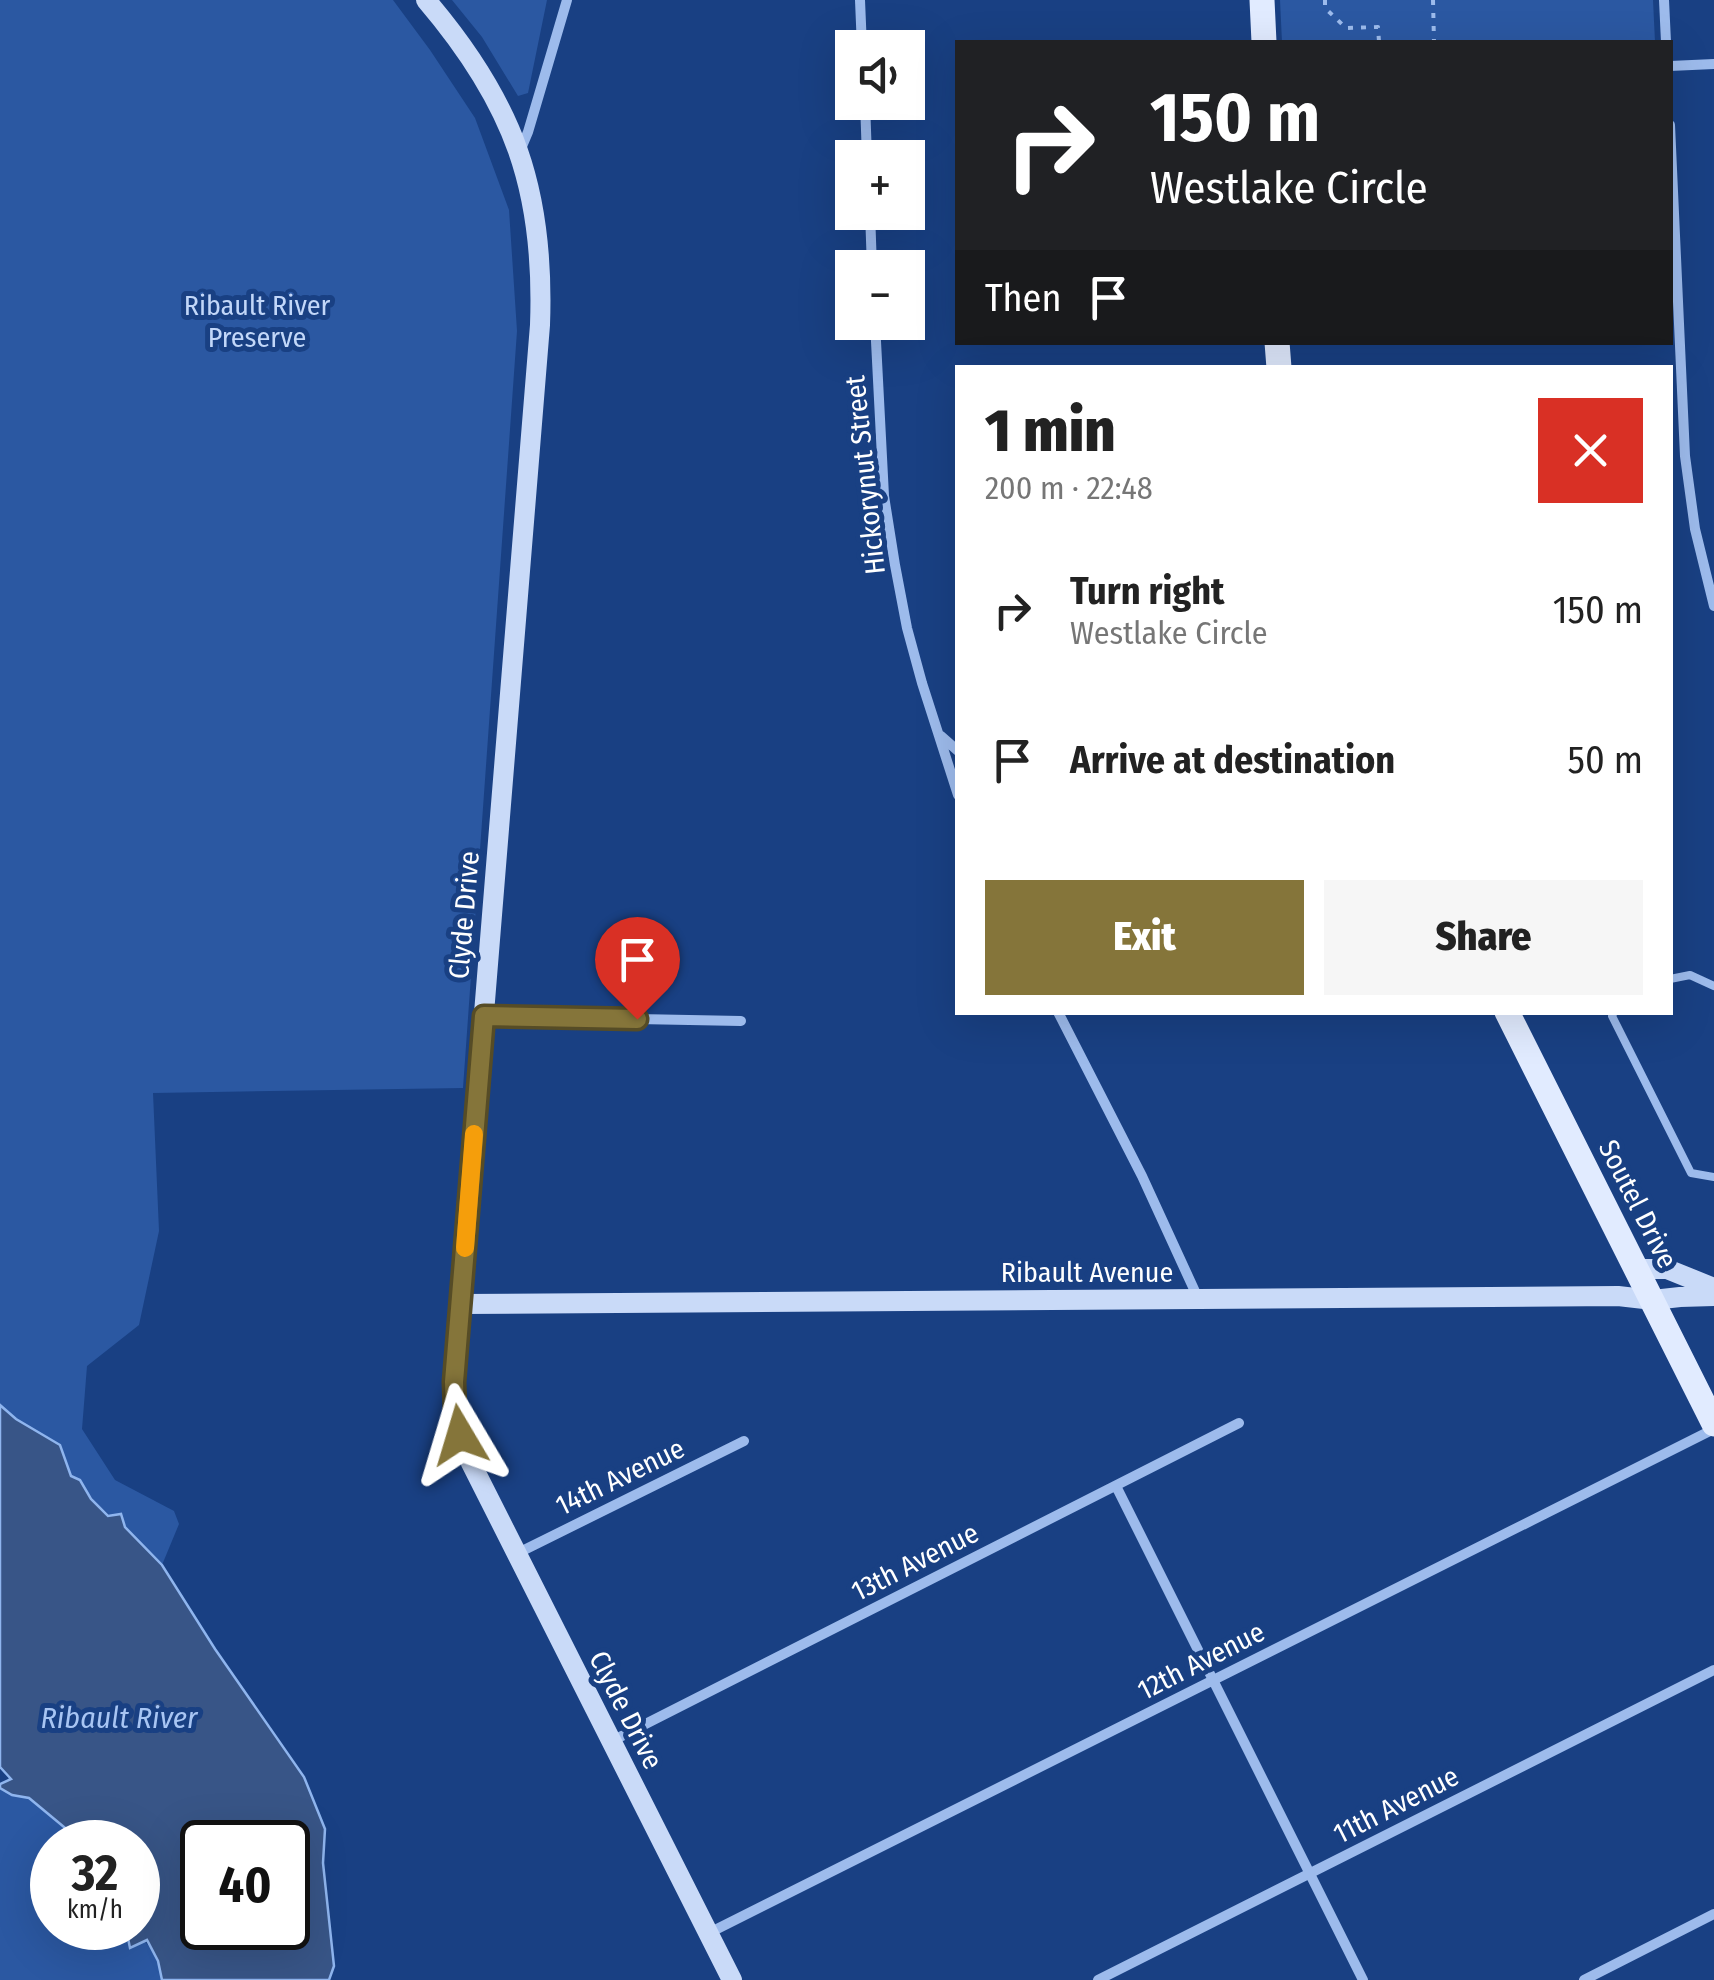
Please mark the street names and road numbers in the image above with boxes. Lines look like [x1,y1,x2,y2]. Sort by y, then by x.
street label: Hickorynut Street [838,373,892,576]
street label: Clyde Drive [442,850,486,980]
street label: Soutel Drive [1592,1135,1684,1273]
street label: Ribault Avenue [1001,1256,1173,1289]
street label: 14th Avenue [550,1432,690,1522]
street label: 13th Avenue [846,1516,984,1608]
street label: 12th Avenue [1132,1615,1270,1707]
street label: Clyde Drive [582,1645,670,1775]
street label: 11th Avenue [1328,1759,1464,1851]

